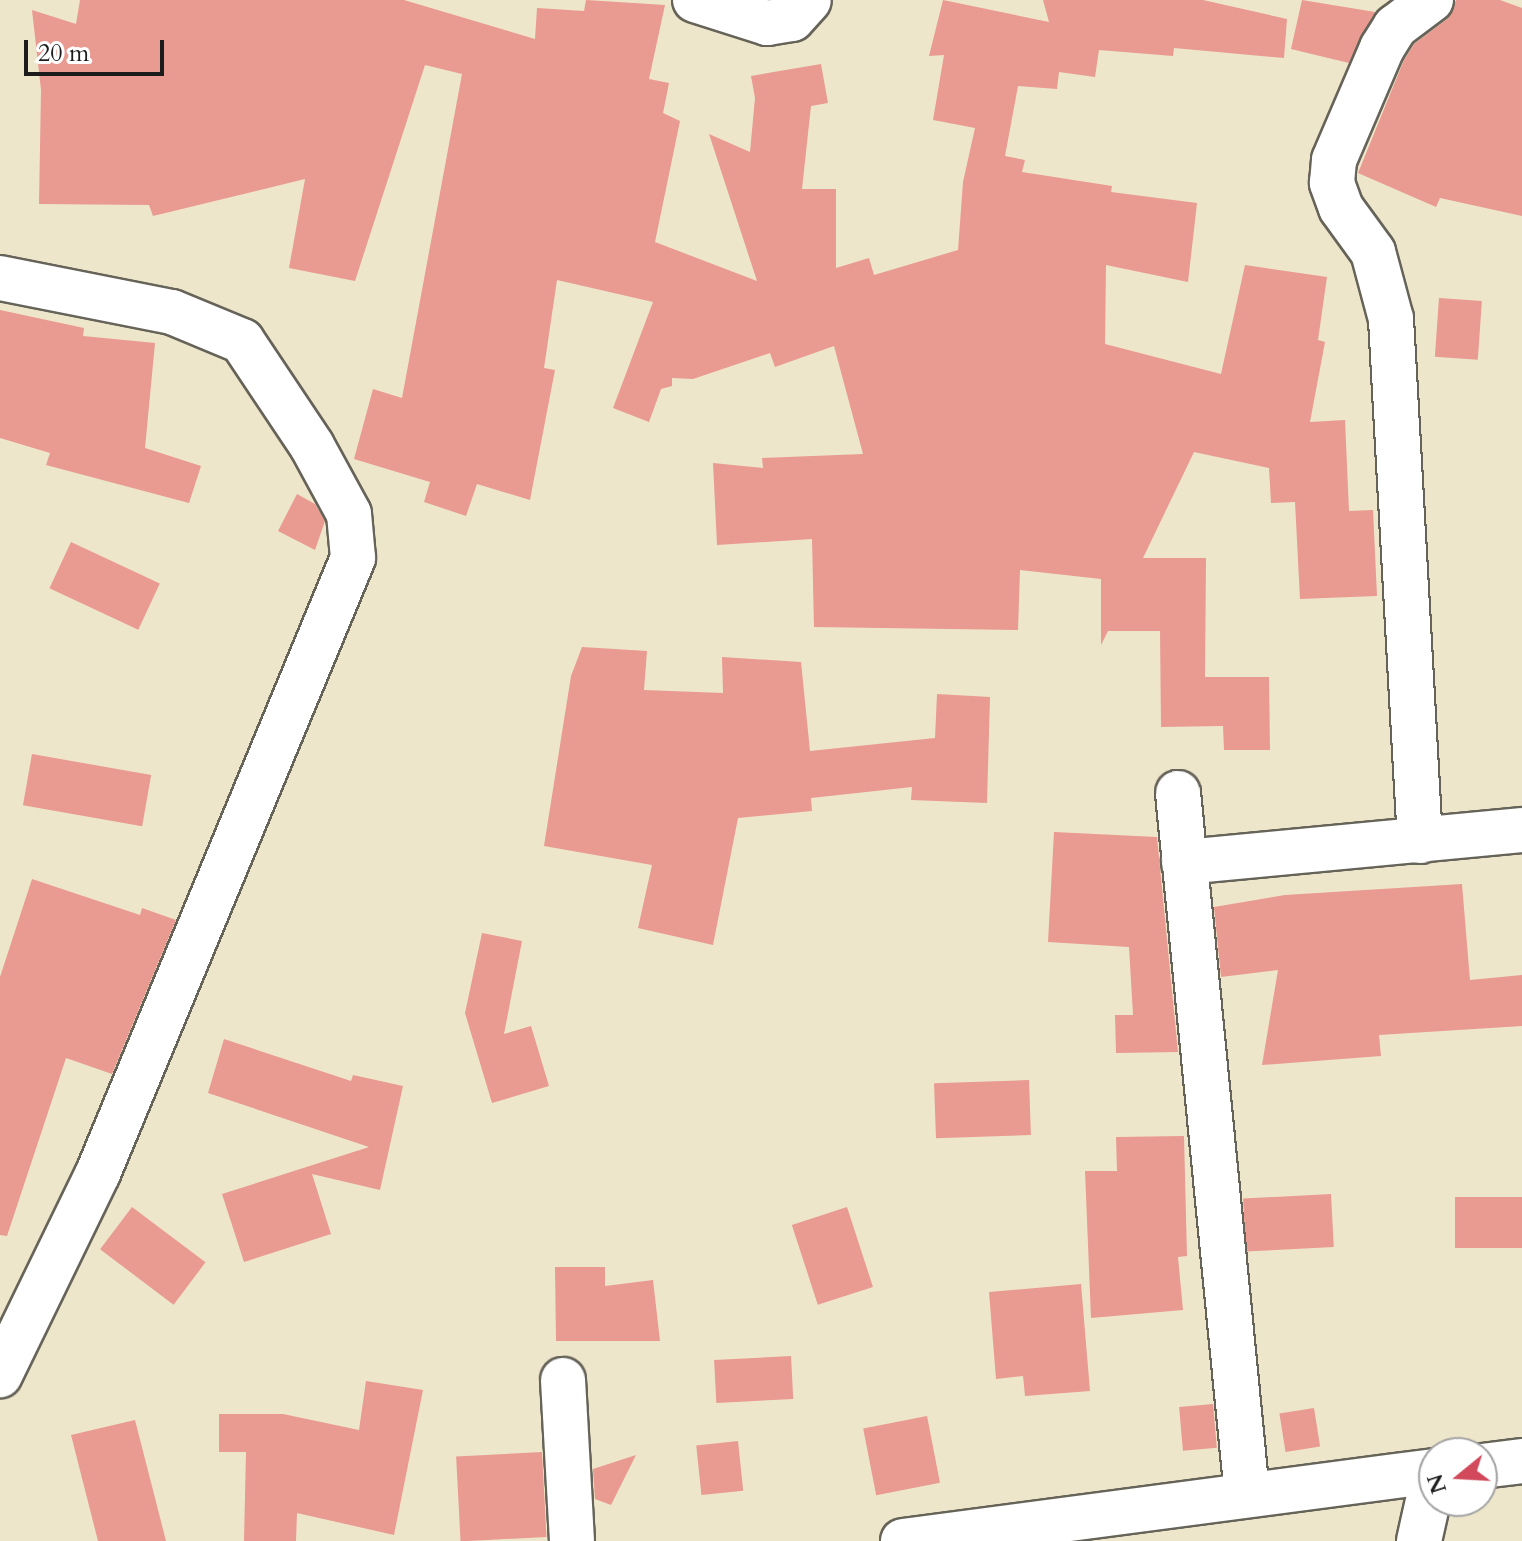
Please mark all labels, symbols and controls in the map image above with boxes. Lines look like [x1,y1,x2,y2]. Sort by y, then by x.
scale bar [28,24,168,74]
text: 20 m [38,37,89,70]
north arrow [1418,1437,1498,1517]
text: N [1420,1470,1454,1498]

